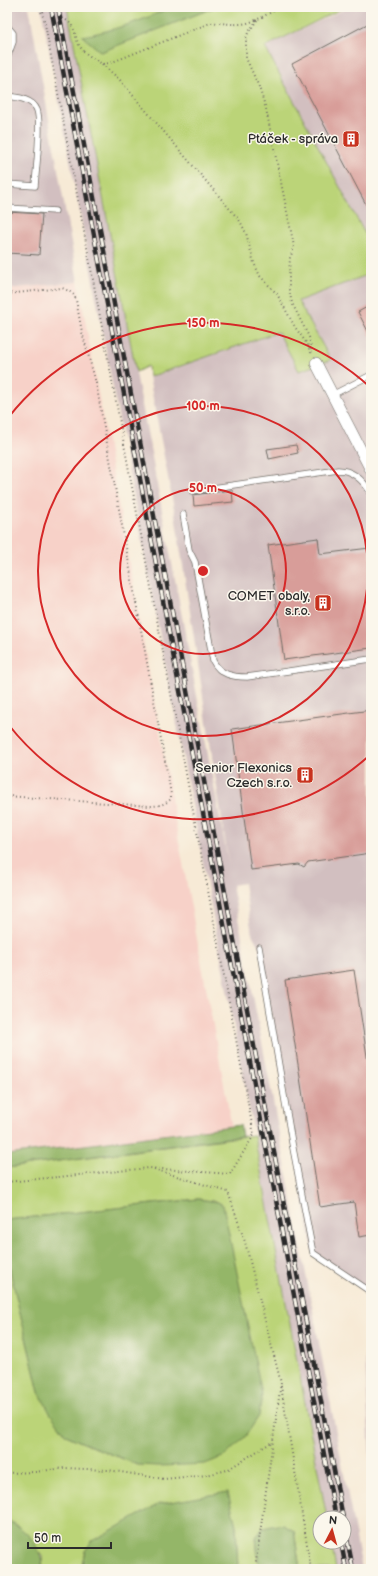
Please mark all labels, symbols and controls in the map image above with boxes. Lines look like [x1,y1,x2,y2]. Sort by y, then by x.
building icon: Ptáček - správa [341,129,361,149]
place label: Ptáček - správa [248,131,338,147]
text: 150 m [187,316,219,331]
text: 100 m [186,399,220,414]
text: 50 m [189,481,217,496]
centre of rings [196,564,210,578]
place label: COMET obaly, s.r.o. [228,588,310,619]
building icon: COMET obaly, s.r.o. [313,593,333,613]
place label: Senior Flexonics Czech s.r.o. [196,760,293,791]
building icon: Senior Flexonics Czech s.r.o. [295,765,315,785]
north arrow [312,1510,352,1550]
text: N [328,1514,338,1527]
scale bar [28,1524,111,1550]
text: 50 m [34,1531,61,1546]

